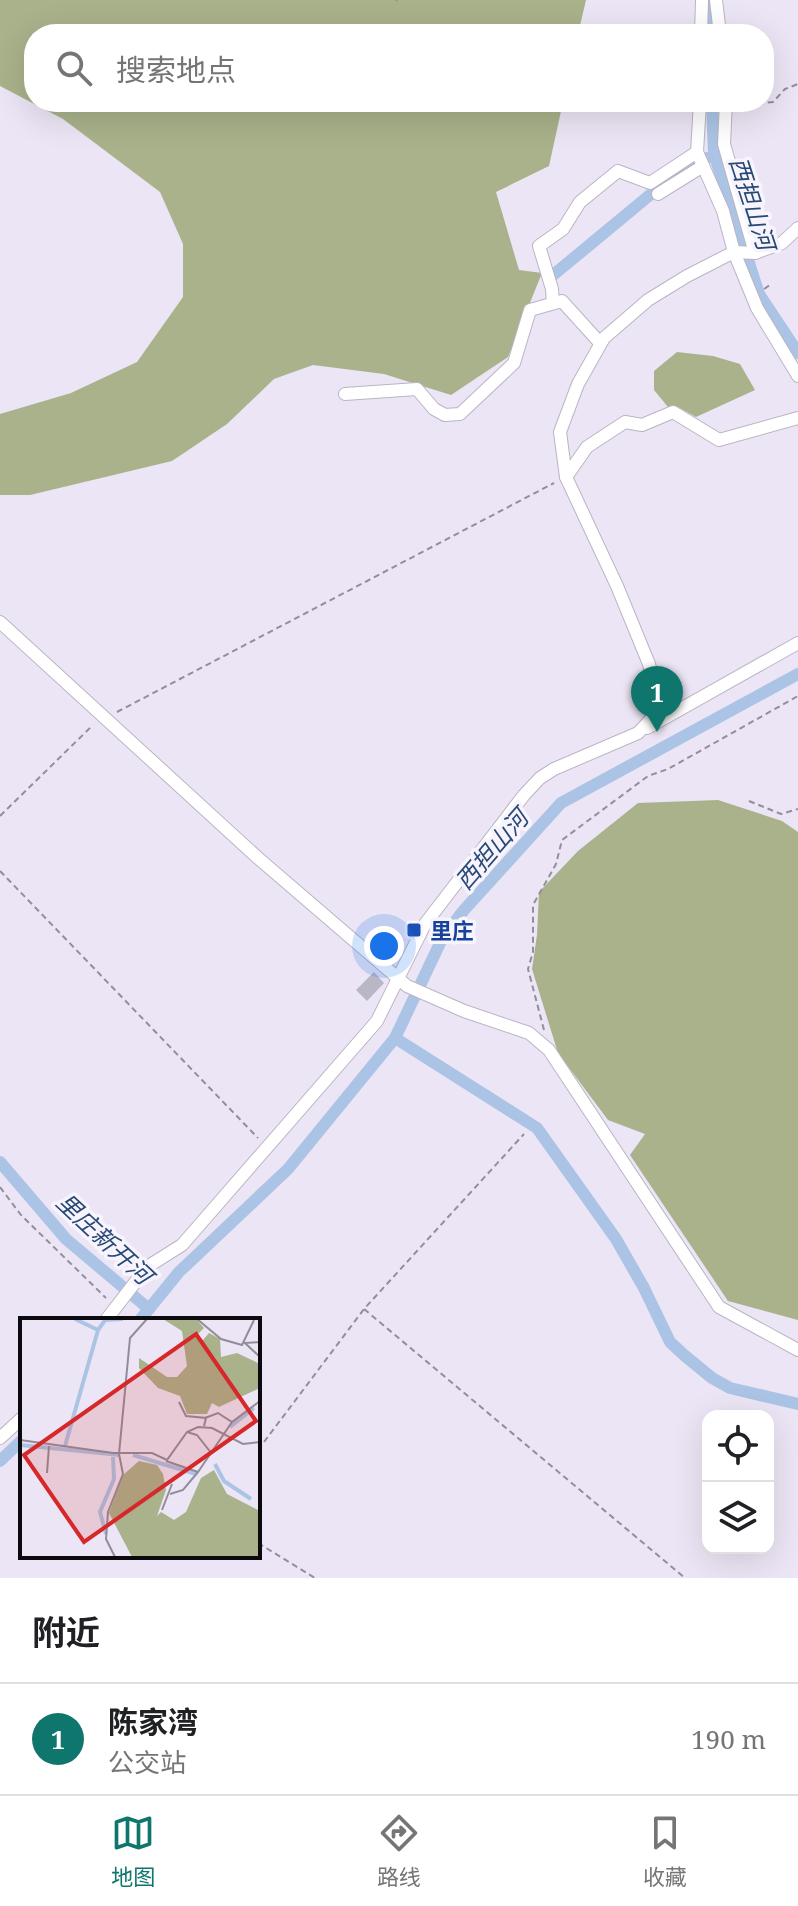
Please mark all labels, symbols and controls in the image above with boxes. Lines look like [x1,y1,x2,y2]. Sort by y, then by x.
search box [24,24,774,112]
icon: search [52,46,96,90]
text: 搜索地点 [116,49,236,90]
water label: 西担山河 [722,152,785,258]
pin: 1 [631,666,683,732]
water label: 西担山河 [447,799,538,896]
place label: 里庄 [430,915,474,945]
marker: 里庄 [405,921,423,939]
your location [364,926,404,966]
water label: 里庄新开河 [50,1185,163,1294]
inset map [20,1318,260,1558]
map controls [702,1410,774,1554]
button: locate [702,1410,774,1482]
button: layers [702,1482,774,1554]
text: 附近 [32,1609,100,1655]
text: 陈家湾 [108,1701,198,1742]
text: 1 [51,1721,65,1757]
text: 190 m [691,1721,766,1757]
text: 公交站 [108,1744,186,1780]
tab: 地图 [111,1811,155,1891]
tab: 路线 [377,1811,421,1891]
tab: 收藏 [643,1811,687,1891]

